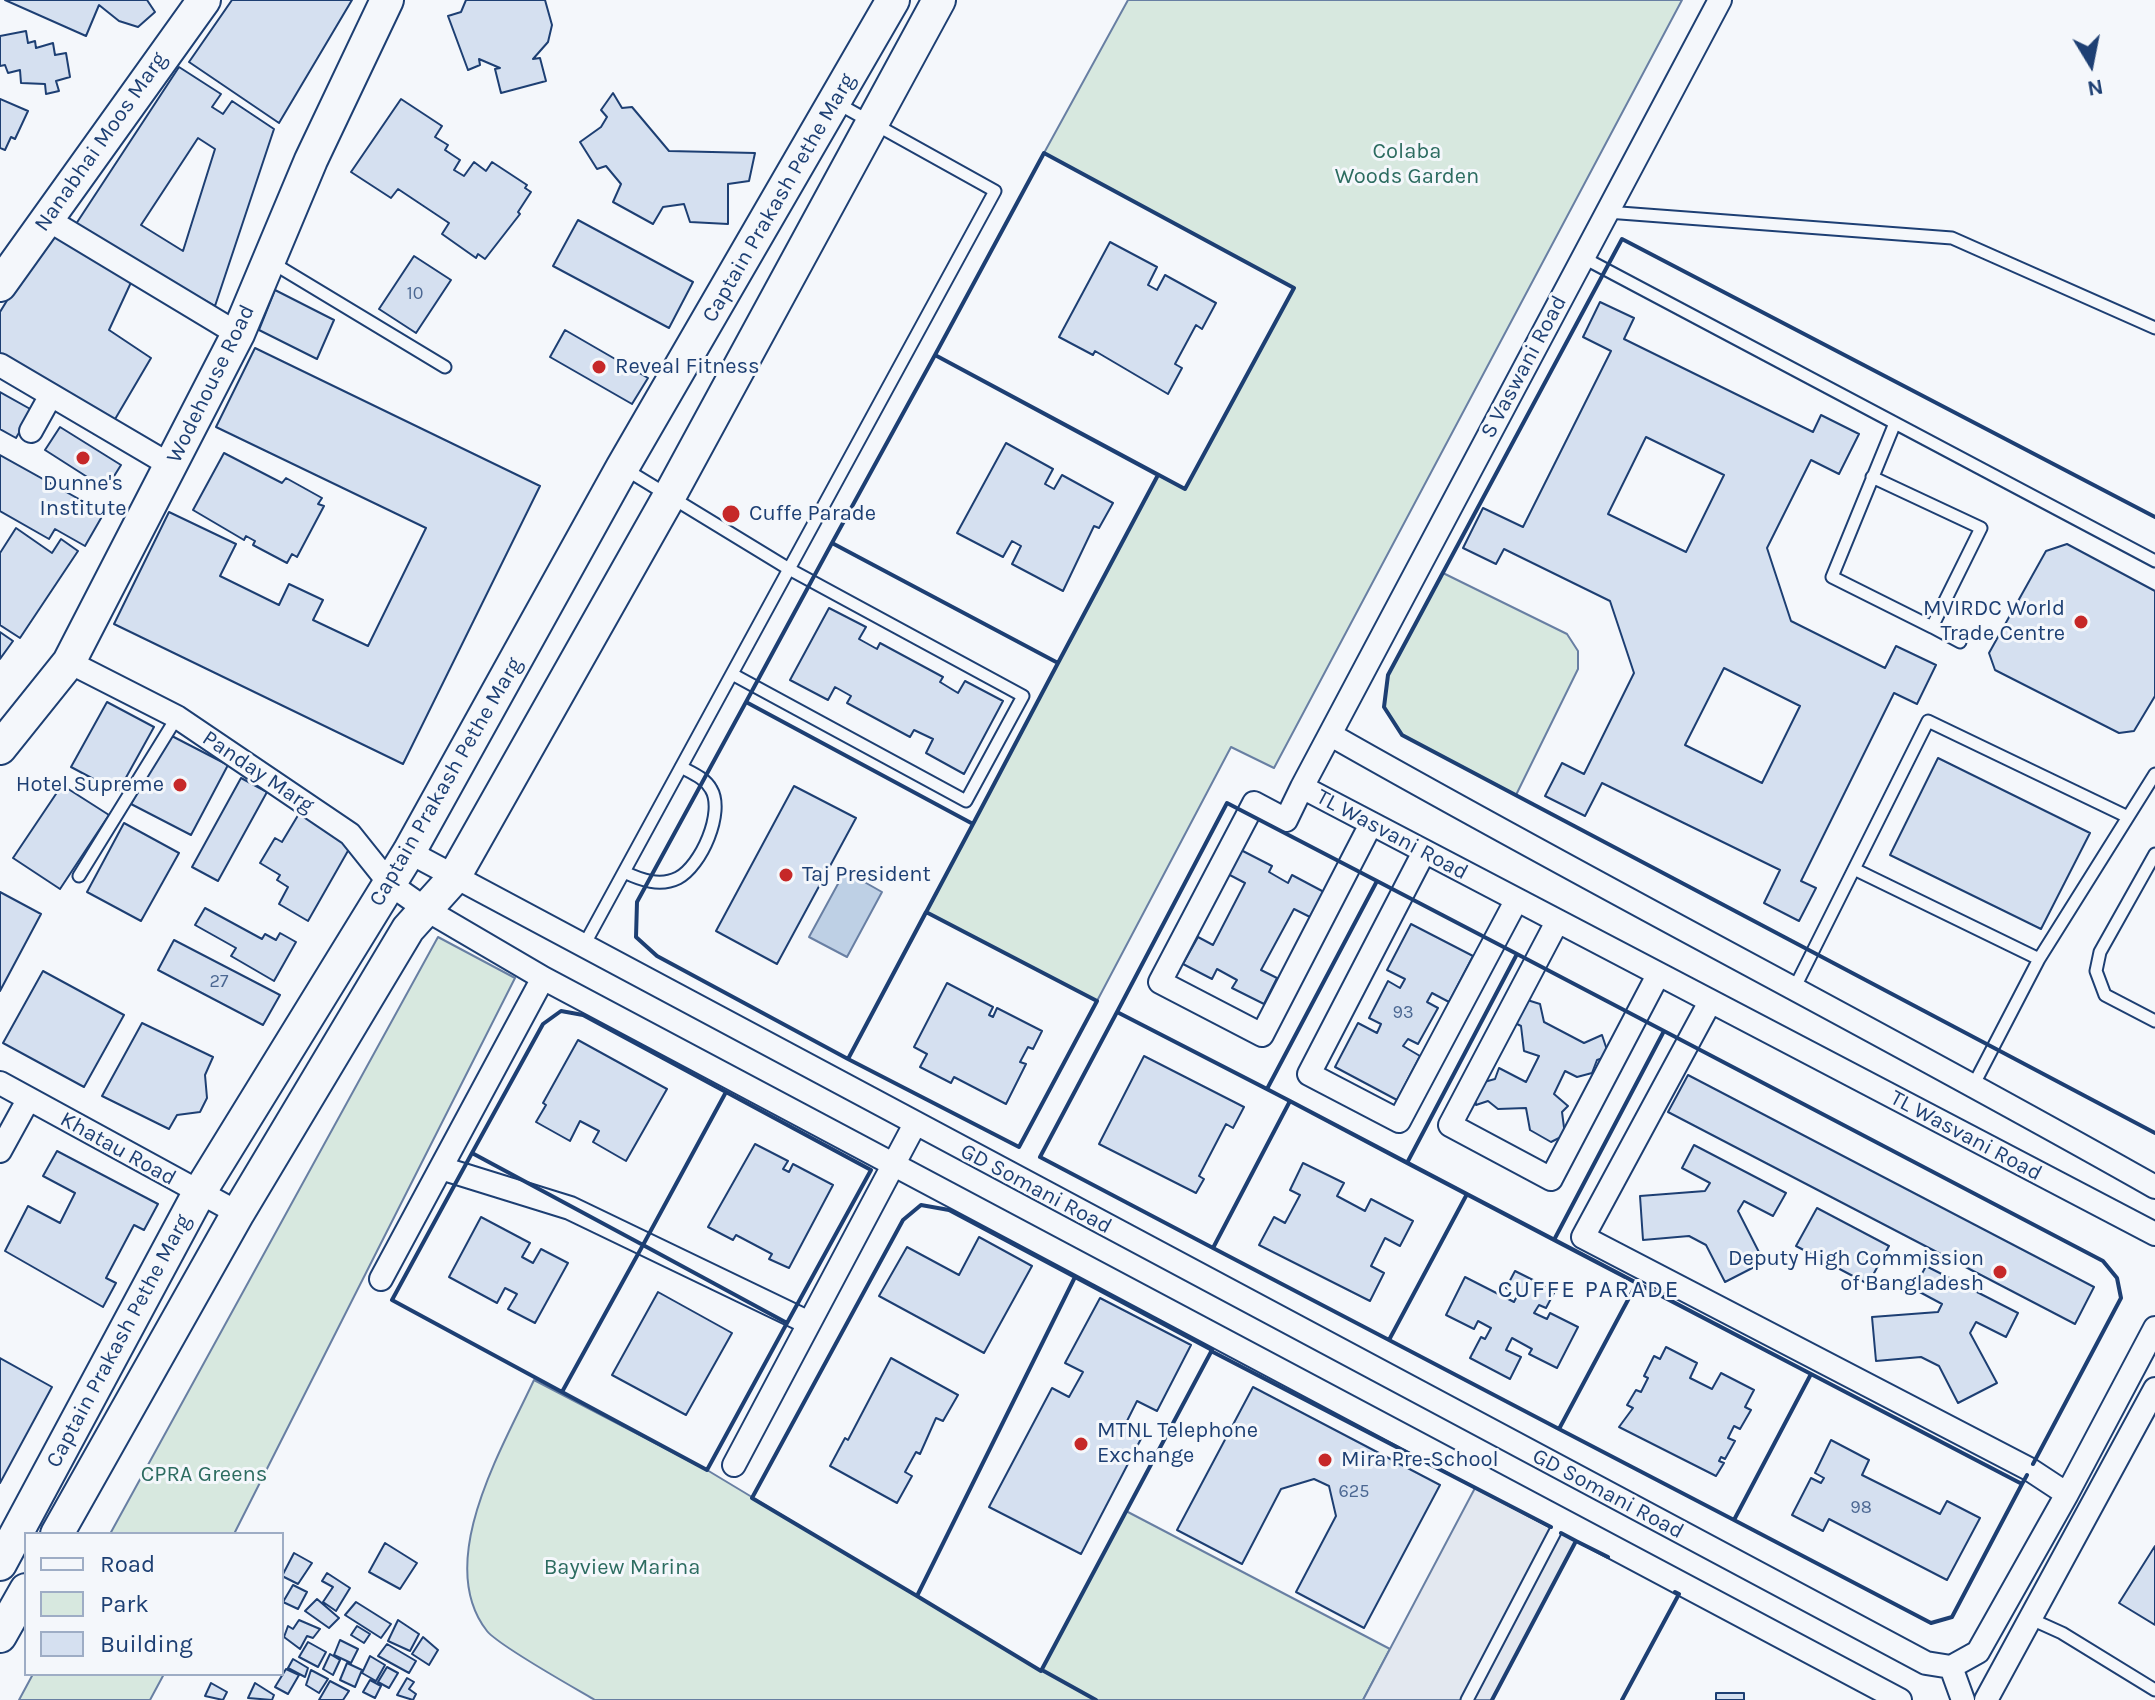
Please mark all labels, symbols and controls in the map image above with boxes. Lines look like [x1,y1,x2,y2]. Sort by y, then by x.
north arrow [2051,24,2131,104]
street label: Nanabhai Moos Marg [29,47,173,237]
street label: Captain Prakash Pethe Marg [697,69,861,327]
text: N [2085,73,2105,102]
park label: Colaba Woods Garden [1335,139,1479,190]
house number: 10 [407,283,423,305]
street label: S Vaswani Road [1475,291,1573,443]
street label: Wodehouse Road [161,301,261,467]
place label: Reveal Fitness [615,354,760,380]
marker: Reveal Fitness [590,358,608,376]
marker: Dunne's Institute [74,449,92,467]
place label: Dunne's Institute [40,471,126,522]
place label: Cuffe Parade [749,501,876,527]
marker: Cuffe Parade [720,503,742,525]
place label: MVIRDC World Trade Centre [1923,596,2065,648]
marker: MVIRDC World Trade Centre [2072,613,2090,631]
street label: Captain Prakash Pethe Marg [364,653,528,911]
street label: Panday Marg [197,725,319,819]
place label: Hotel Supreme [16,772,164,798]
marker: Hotel Supreme [171,776,189,794]
street label: TL Wasvani Road [1312,784,1472,886]
place label: Taj President [802,862,931,888]
marker: Taj President [777,866,795,884]
house number: 27 [210,971,228,993]
house number: 93 [1392,1002,1414,1024]
street label: TL Wasvani Road [1886,1085,2046,1187]
street label: Khatau Road [55,1106,181,1192]
street label: GD Somani Road [956,1138,1116,1240]
street label: Captain Prakash Pethe Marg [41,1210,197,1472]
place label: Deputy High Commission of Bangladesh [1728,1246,1984,1298]
marker: Deputy High Commission of Bangladesh [1991,1263,2009,1281]
district label: CUFFE PARADE [1498,1276,1680,1304]
place label: MTNL Telephone Exchange [1097,1418,1258,1470]
marker: MTNL Telephone Exchange [1072,1435,1090,1453]
street label: GD Somani Road [1528,1443,1688,1545]
place label: Mira Pre-School [1341,1447,1499,1473]
marker: Mira Pre-School [1316,1451,1334,1469]
park label: CPRA Greens [141,1462,267,1488]
house number: 625 [1339,1481,1369,1503]
house number: 98 [1850,1497,1872,1519]
legend [24,1532,284,1676]
text: Road [100,1550,155,1578]
park label: Bayview Marina [544,1555,700,1581]
text: Park [100,1590,149,1618]
text: Building [100,1630,193,1658]

